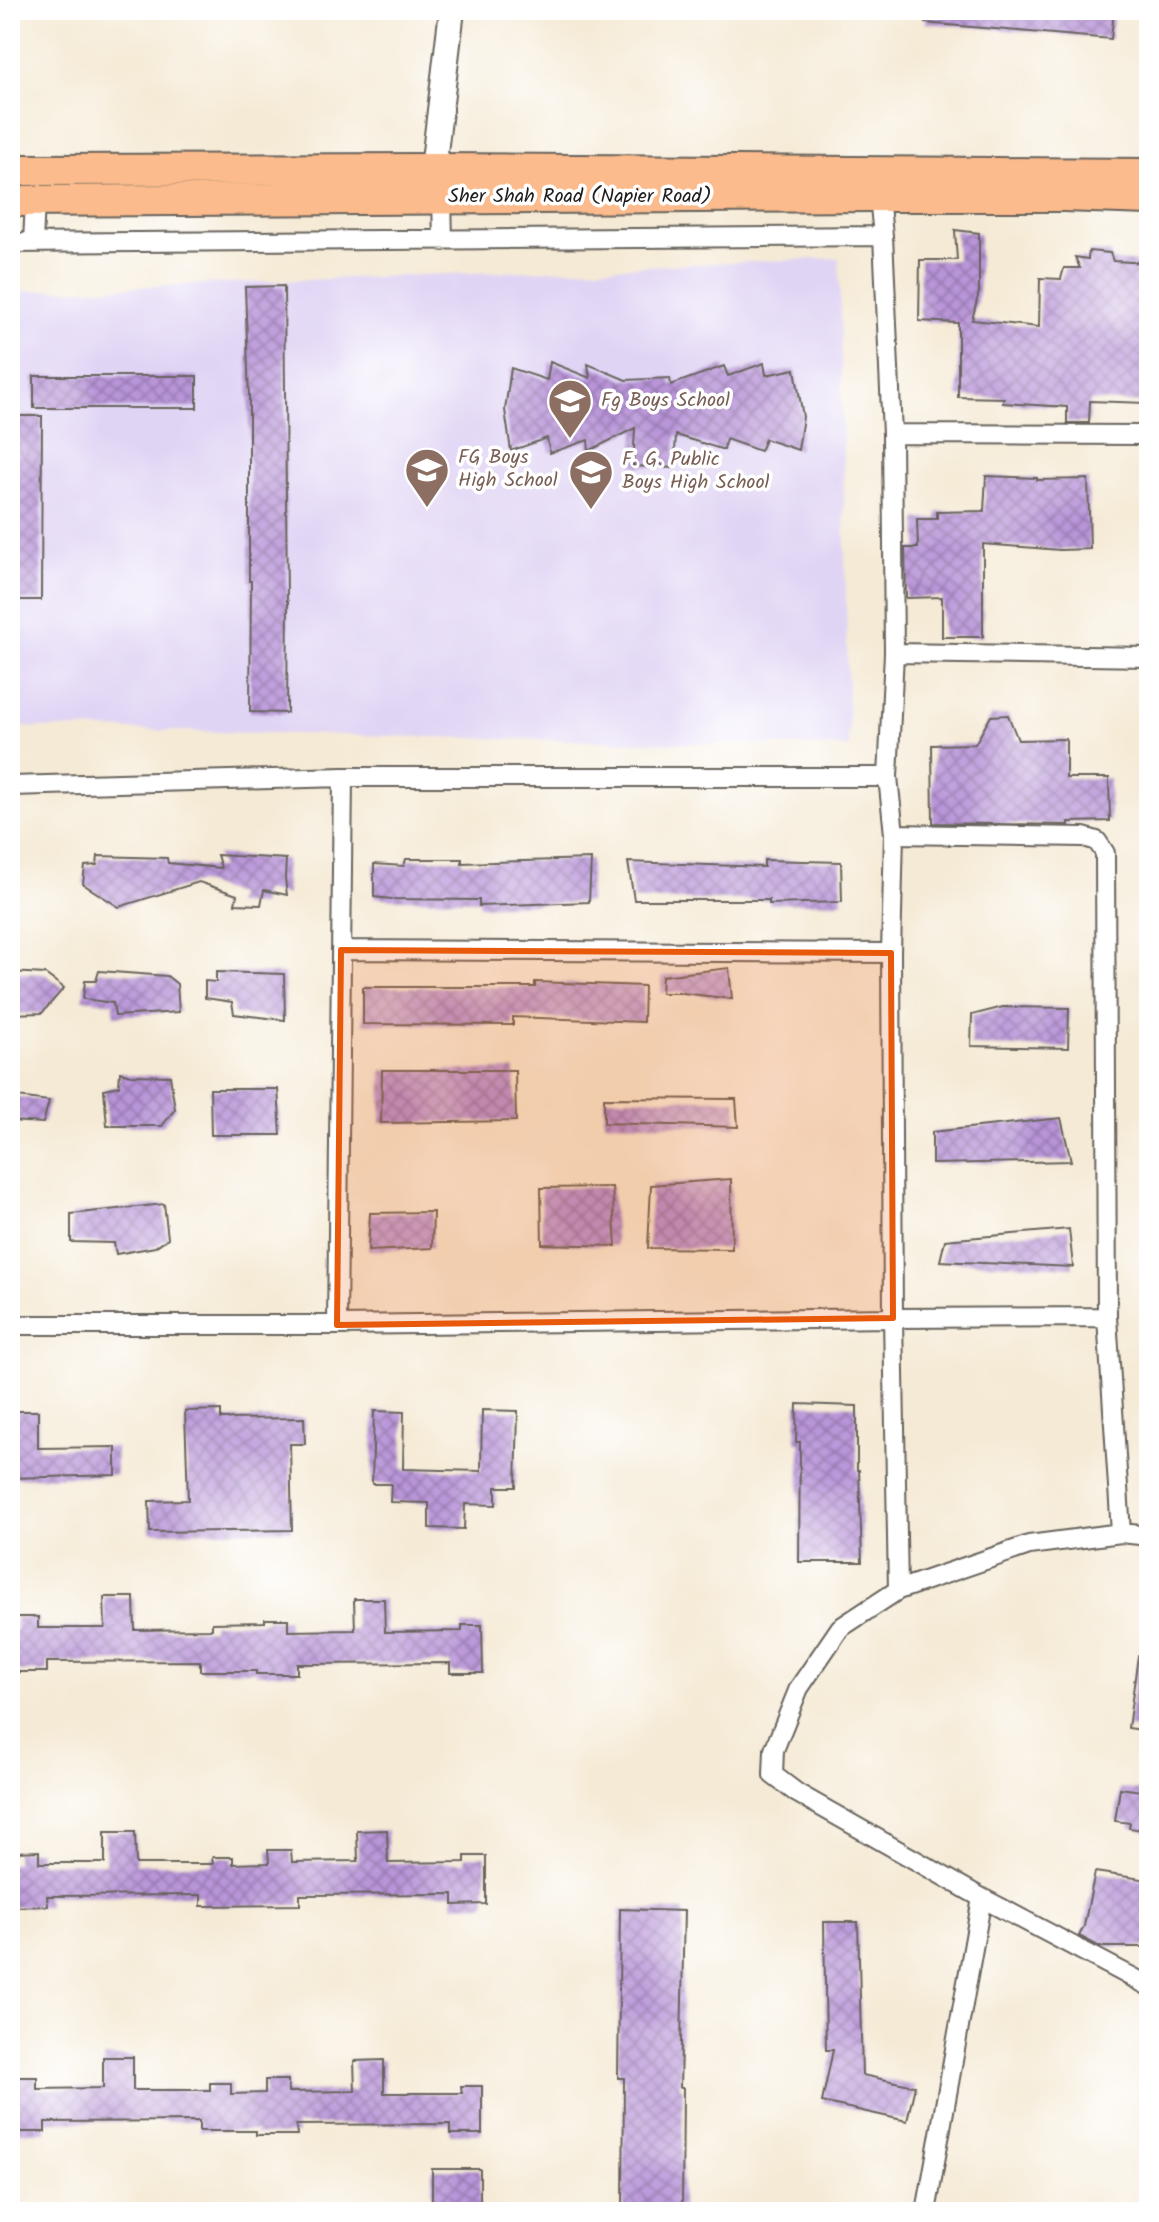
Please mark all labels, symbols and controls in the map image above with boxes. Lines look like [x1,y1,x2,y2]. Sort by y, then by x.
street label: Sher Shah Road (Napier Road) [448,181,712,213]
school or university icon: Fg Boys School [546,377,594,440]
place label: Fg Boys School [601,385,730,417]
place label: FG Boys High School [458,442,558,497]
place label: F. G. Public Boys High School [622,444,769,499]
school or university icon: FG Boys High School [403,446,451,509]
school or university icon: F. G. Public Boys High School [567,448,615,511]

